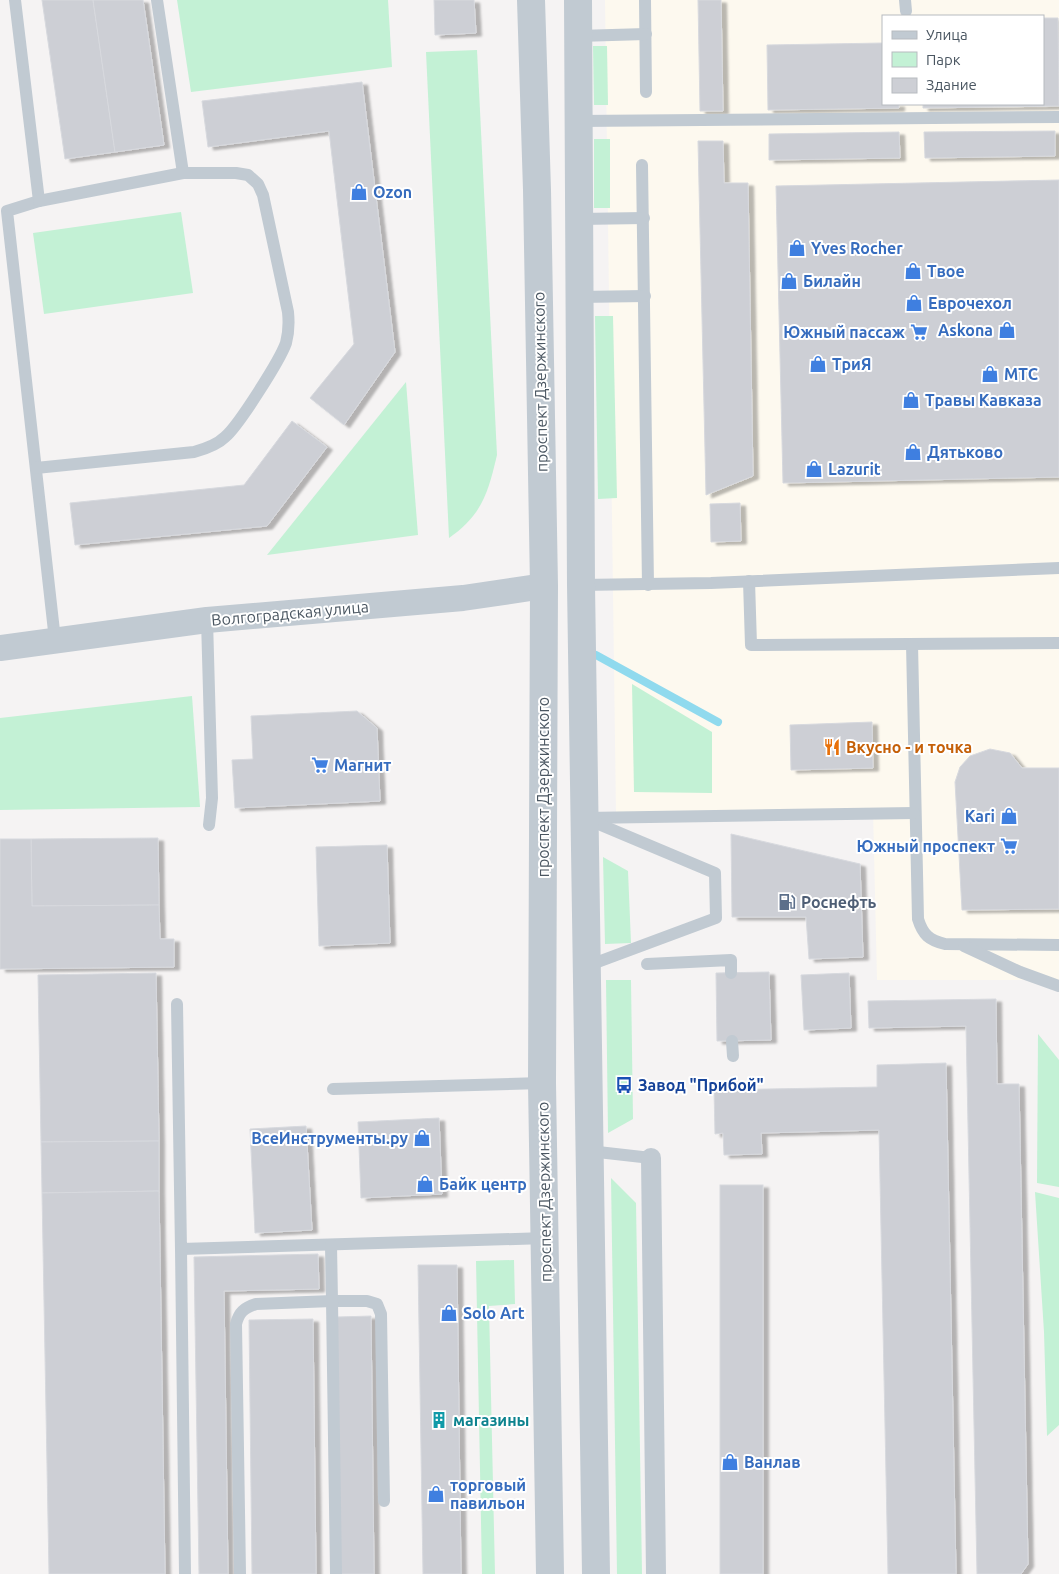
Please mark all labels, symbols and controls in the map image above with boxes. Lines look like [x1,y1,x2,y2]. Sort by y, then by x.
legend [882,15,1044,105]
text: Улица [926,26,968,43]
text: Парк [926,51,961,68]
text: Здание [926,76,977,93]
shop icon: Ozon [349,182,369,202]
place label: Ozon [373,183,412,201]
shop icon: Yves Rocher [787,238,807,258]
place label: Yves Rocher [811,239,903,257]
shop icon: Твое [903,261,923,281]
place label: Твое [927,262,965,280]
shop icon: Билайн [779,271,799,291]
place label: Билайн [803,272,861,290]
street label: проспект Дзержинского [529,292,551,472]
shop icon: Еврочехол [904,293,924,313]
place label: Еврочехол [928,294,1012,312]
shop icon: Askona [997,320,1017,340]
place label: Askona [938,321,993,339]
supermarket icon: Южный пассаж [909,322,929,342]
place label: Южный пассаж [783,323,905,341]
shop icon: ТриЯ [808,354,828,374]
place label: ТриЯ [832,355,872,373]
shop icon: МТС [980,364,1000,384]
place label: МТС [1004,365,1038,383]
shop icon: Травы Кавказа [901,390,921,410]
place label: Травы Кавказа [925,391,1042,409]
shop icon: Дятьково [903,442,923,462]
place label: Дятьково [927,443,1003,461]
shop icon: Lazurit [804,459,824,479]
place label: Lazurit [828,460,881,478]
street label: Волгоградская улица [210,597,370,629]
street label: проспект Дзержинского [534,697,552,877]
restaurant icon: Вкусно - и точка [822,737,842,757]
place label: Вкусно - и точка [846,738,972,756]
supermarket icon: Магнит [310,755,330,775]
place label: Магнит [334,756,391,774]
shop icon: Kari [999,806,1019,826]
place label: Kari [965,807,995,825]
supermarket icon: Южный проспект [999,836,1019,856]
place label: Южный проспект [856,837,995,855]
fuel station icon: Роснефть [777,892,797,912]
place label: Роснефть [801,893,877,911]
bus stop icon: Завод "Прибой" [614,1075,634,1095]
place label: Завод "Прибой" [638,1076,764,1094]
street label: проспект Дзержинского [533,1102,555,1282]
shop icon: ВсеИнструменты.ру [412,1128,432,1148]
place label: ВсеИнструменты.ру [251,1129,408,1147]
shop icon: Байк центр [415,1174,435,1194]
place label: Байк центр [439,1175,527,1193]
shop icon: Solo Art [439,1303,459,1323]
place label: Solo Art [463,1304,525,1322]
building icon: магазины [429,1410,449,1430]
place label: магазины [453,1411,529,1429]
shop icon: Ванлав [720,1452,740,1472]
place label: Ванлав [744,1453,801,1471]
place label: торговый павильон [450,1476,526,1512]
shop icon: торговый павильон [426,1484,446,1504]

